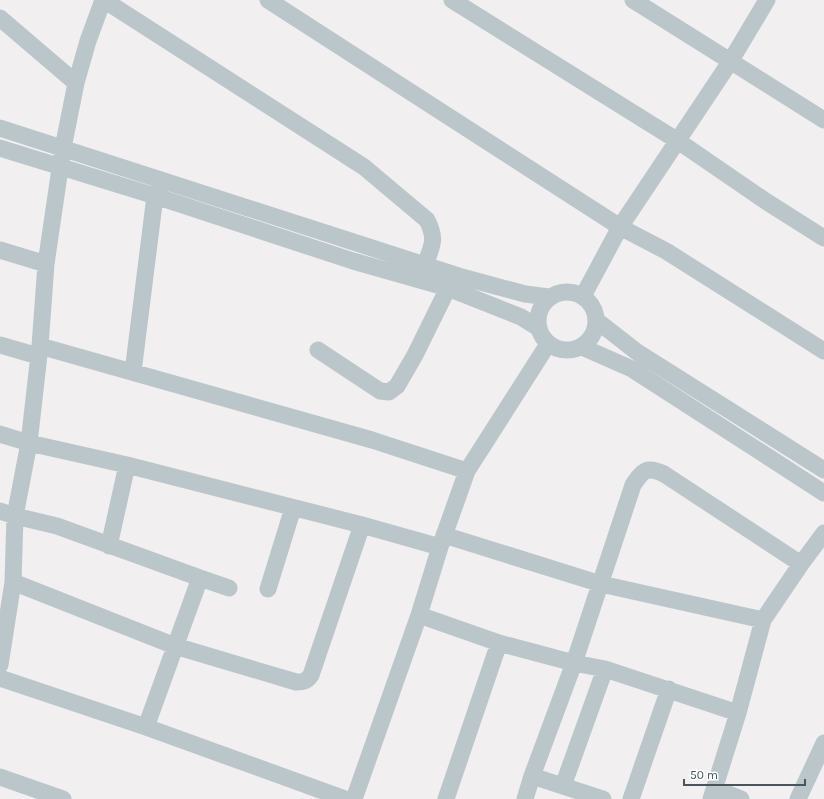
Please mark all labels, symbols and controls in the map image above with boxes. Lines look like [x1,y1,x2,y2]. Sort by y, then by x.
scale bar [684,761,805,787]
text: 50 m [690,768,718,782]

